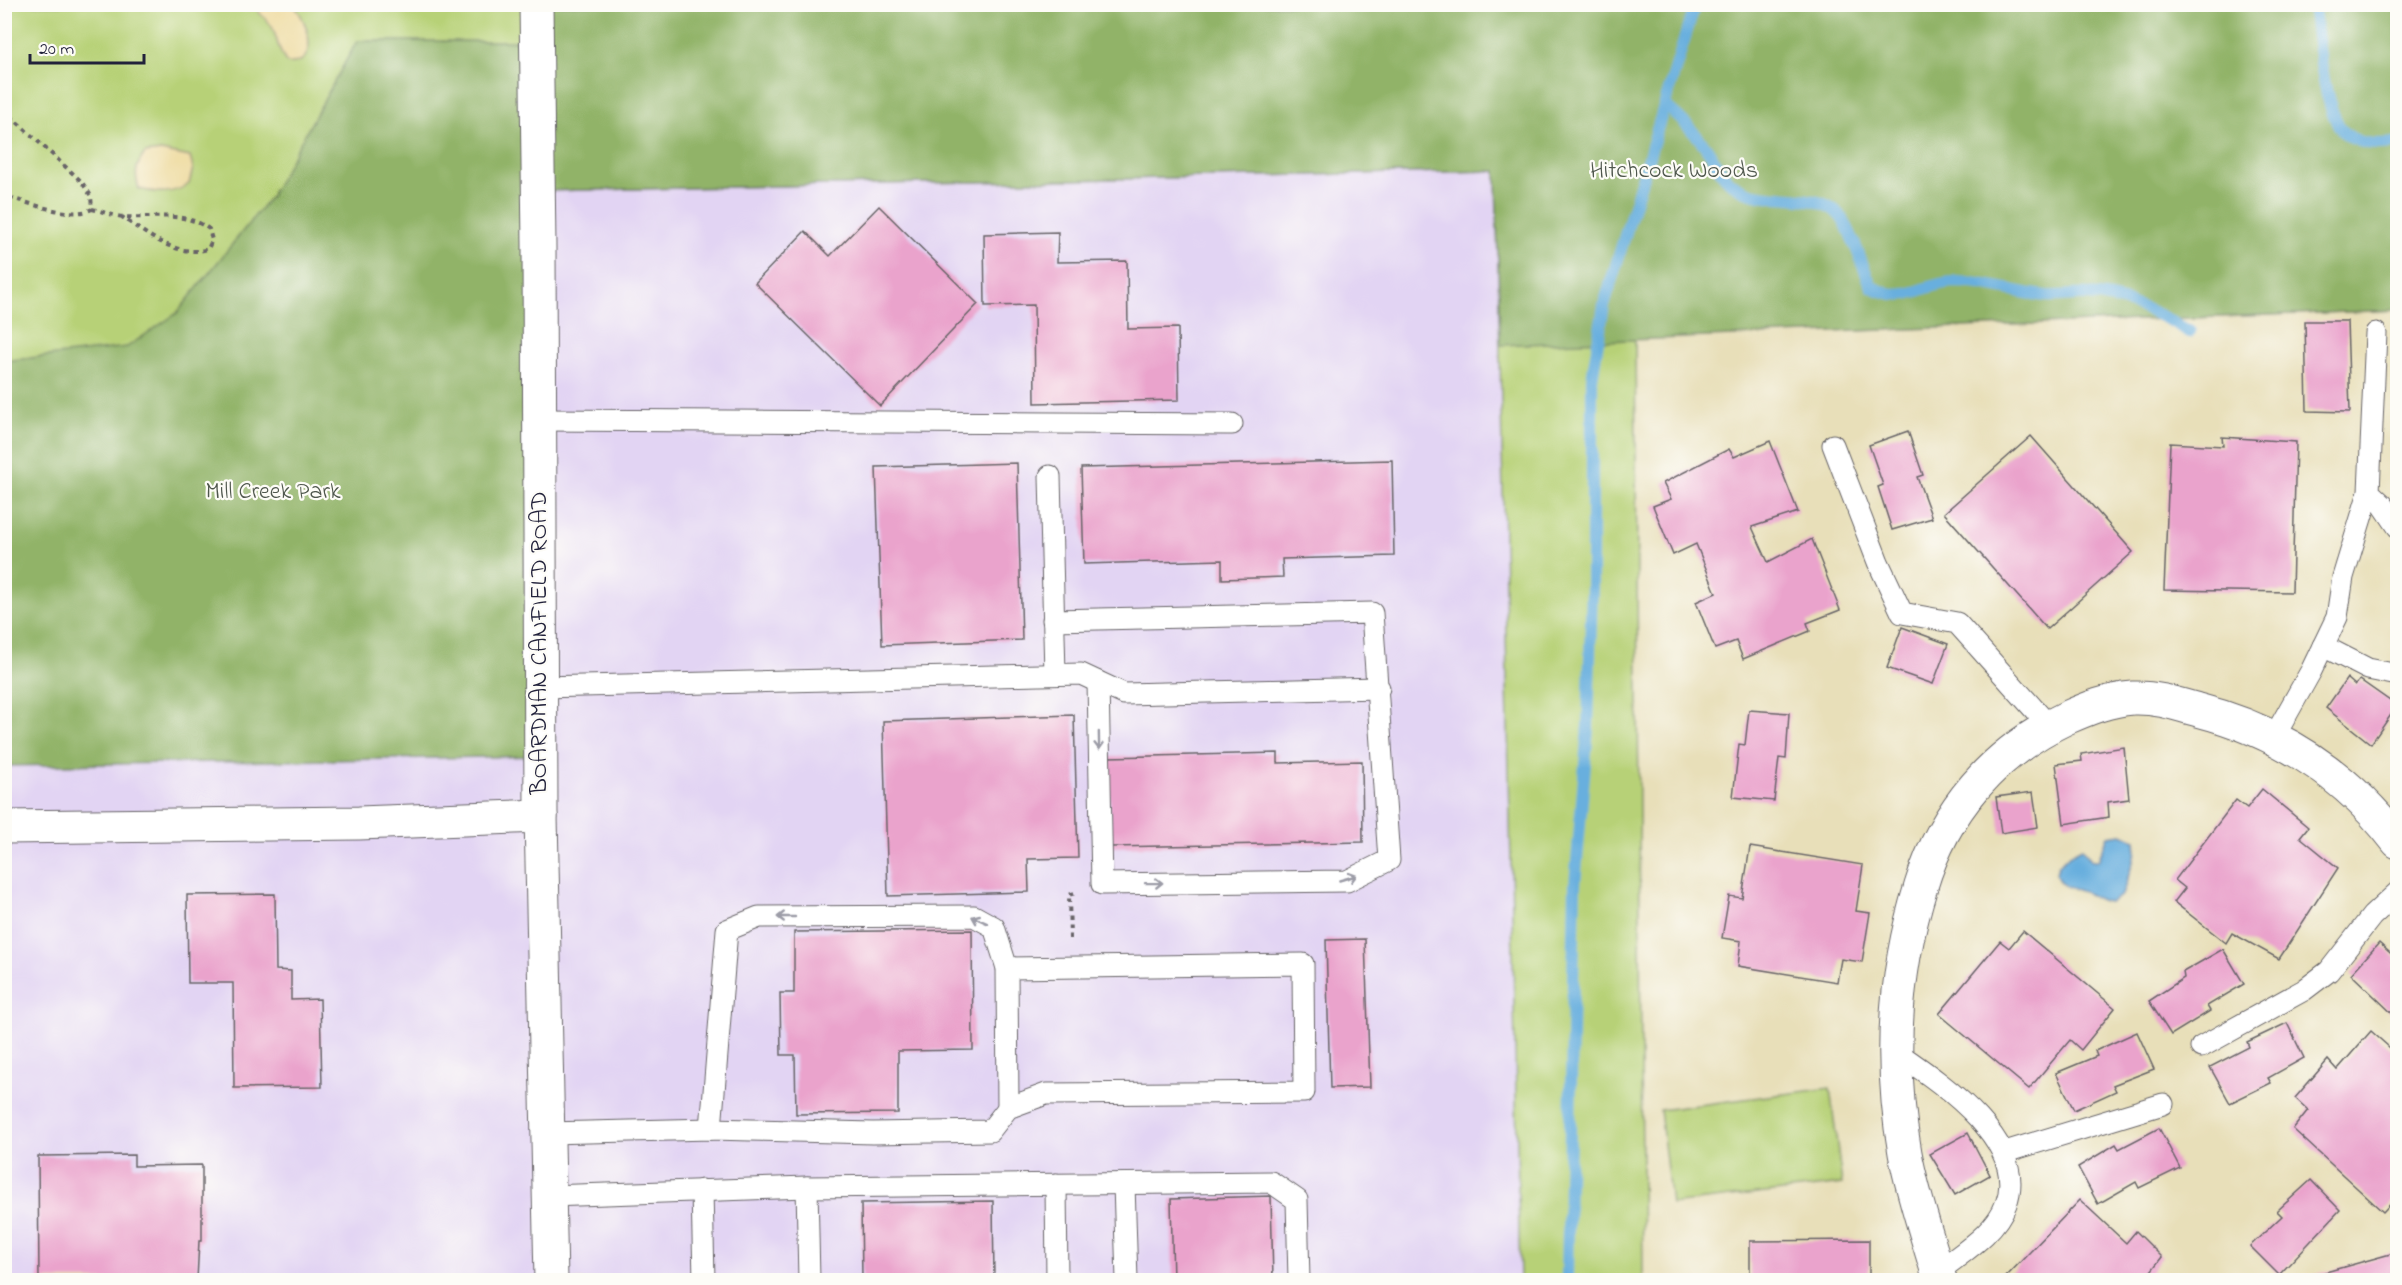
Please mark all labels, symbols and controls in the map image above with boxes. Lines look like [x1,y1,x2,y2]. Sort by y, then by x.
scale bar [30,27,144,65]
text: 20 m [39,37,74,63]
park label: Hitchcock Woods [1590,154,1758,189]
park label: Mill Creek Park [206,475,341,510]
street label: BOARDMAN CANFIELD ROAD [523,491,558,796]
one-way arrow [1094,730,1105,750]
one-way arrow [1339,872,1358,883]
one-way arrow [1144,877,1164,889]
one-way arrow [777,911,797,923]
one-way arrow [972,914,990,925]

